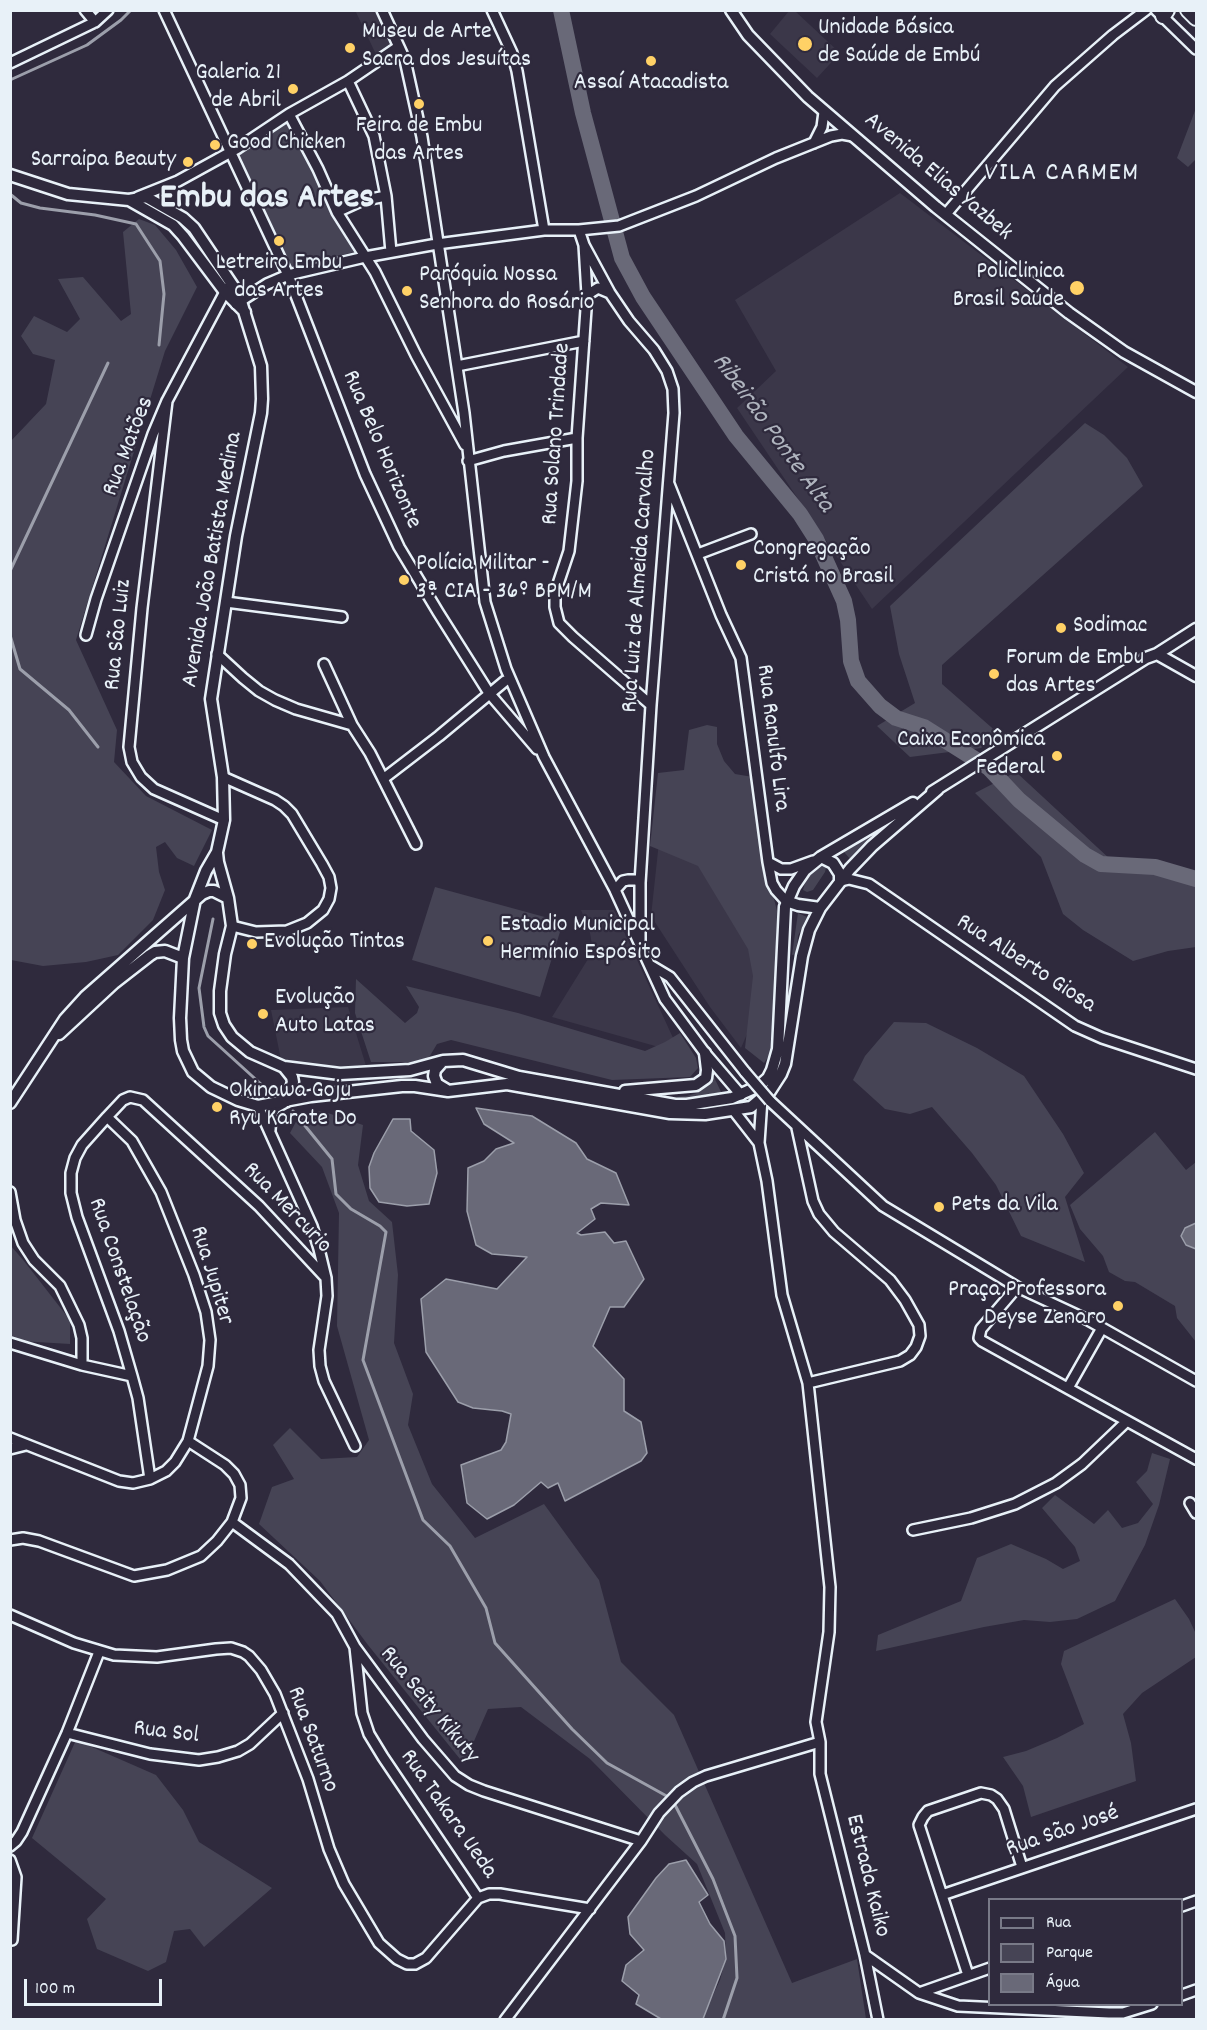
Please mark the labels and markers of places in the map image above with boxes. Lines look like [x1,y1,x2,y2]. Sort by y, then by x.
place label: Unidade Básica de Saúde de Embú [818,16,980,72]
place label: Museu de Arte Sacra dos Jesuítas [362,20,531,76]
marker: Unidade Básica de Saúde de Embú [796,35,814,53]
marker: Museu de Arte Sacra dos Jesuítas [343,41,357,55]
marker: Assaí Atacadista [644,54,658,68]
place label: Galeria 21 de Abril [196,61,281,117]
place label: Assaí Atacadista [574,71,728,99]
marker: Galeria 21 de Abril [286,82,300,96]
marker: Feira de Embu das Artes [412,97,426,111]
place label: Feira de Embu das Artes [356,114,482,170]
place label: Good Chicken [227,131,346,159]
marker: Good Chicken [208,138,222,152]
place label: Sarraipa Beauty [31,148,176,176]
marker: Sarraipa Beauty [181,155,195,169]
marker: Letreiro Embu das Artes [272,234,286,248]
place label: Letreiro Embu das Artes [216,251,342,307]
place label: Policlinica Brasil Saúde [953,260,1064,316]
place label: Paróquia Nossa Senhora do Rosário [419,263,594,319]
marker: Policlinica Brasil Saúde [1068,279,1086,297]
marker: Paróquia Nossa Senhora do Rosário [400,284,414,298]
place label: Congregação Cristá no Brasil [753,537,894,593]
place label: Polícia Militar - 3ª CIA - 36º BPM/M [416,552,592,608]
marker: Congregação Cristá no Brasil [734,558,748,572]
marker: Polícia Militar - 3ª CIA - 36º BPM/M [397,573,411,587]
place label: Sodimac [1073,614,1147,642]
marker: Sodimac [1054,621,1068,635]
place label: Forum de Embu das Artes [1006,646,1144,702]
marker: Forum de Embu das Artes [987,667,1001,681]
place label: Caixa Econômica Federal [897,728,1045,784]
marker: Caixa Econômica Federal [1050,749,1064,763]
place label: Estadio Municipal Hermínio Espósito [500,913,661,969]
place label: Evolução Tintas [264,930,405,958]
marker: Estadio Municipal Hermínio Espósito [481,934,495,948]
marker: Evolução Tintas [245,937,259,951]
place label: Evolução Auto Latas [275,986,375,1042]
marker: Evolução Auto Latas [256,1007,270,1021]
place label: Okinawa Goju Ryu Karate Do [229,1079,357,1135]
marker: Okinawa Goju Ryu Karate Do [210,1100,224,1114]
place label: Pets da Vila [951,1193,1058,1221]
marker: Pets da Vila [932,1200,946,1214]
place label: Praça Professora Deyse Zenaro [948,1278,1106,1334]
marker: Praça Professora Deyse Zenaro [1111,1299,1125,1313]

